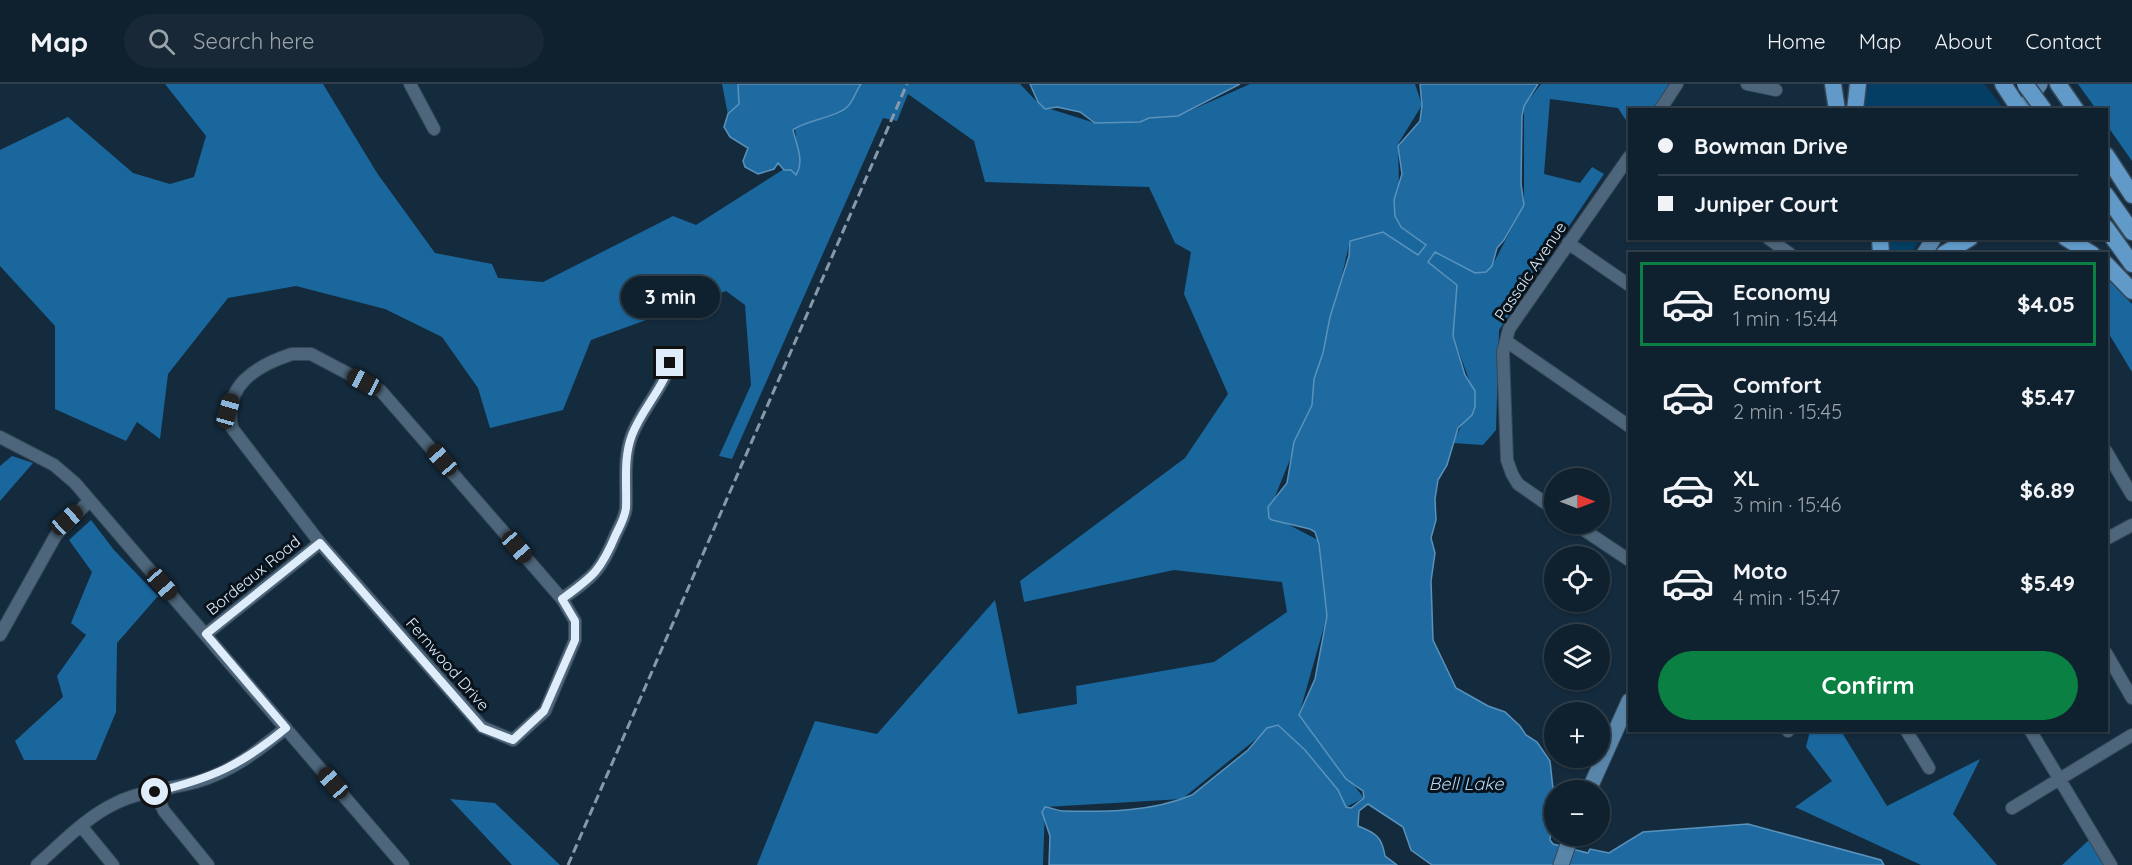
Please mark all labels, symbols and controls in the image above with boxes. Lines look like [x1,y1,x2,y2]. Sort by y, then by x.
search box [124,14,544,68]
text: Map [30,24,88,59]
icon: search [145,25,178,58]
text: Search here [193,27,315,55]
text: Home [1767,28,1826,54]
text: Map [1859,28,1902,54]
text: About [1935,28,1993,54]
text: Contact [2026,28,2102,54]
text: Bowman Drive [1694,132,1848,160]
text: Juniper Court [1694,190,1839,218]
street label: Passaic Avenue [1490,218,1570,324]
callout: 3 min [620,276,720,318]
icon: car [1661,277,1715,331]
text: Economy [1733,278,1831,306]
text: 3 min [645,284,696,309]
text: $4.05 [2017,290,2075,318]
text: 1 min · 15:44 [1733,306,1838,331]
route end [656,349,683,376]
car [344,366,384,398]
icon: car [1661,370,1715,424]
text: Comfort [1733,371,1822,399]
text: $5.47 [2021,383,2075,411]
car [214,391,242,431]
text: 2 min · 15:45 [1733,399,1842,424]
car [423,441,461,479]
icon: car [1661,463,1715,517]
text: XL [1733,464,1760,492]
north arrow [1544,468,1610,534]
map controls [1544,468,1610,846]
text: $6.89 [2020,476,2075,504]
text: 3 min · 15:46 [1733,492,1841,517]
car [48,501,86,539]
car [498,528,536,566]
street label: Bordeaux Road [202,531,304,619]
button: locate [1544,546,1610,612]
icon: car [1661,556,1715,610]
text: Moto [1733,557,1787,585]
car [143,565,181,603]
text: $5.49 [2020,569,2075,597]
text: 4 min · 15:47 [1733,585,1840,610]
street label: Fernwood Drive [402,613,494,715]
button: layers [1544,624,1610,690]
button: Confirm [1658,651,2078,720]
button: + [1544,702,1610,768]
car [314,764,352,802]
water label: Bell Lake [1429,772,1504,795]
route start [141,778,168,805]
button: − [1544,780,1610,846]

